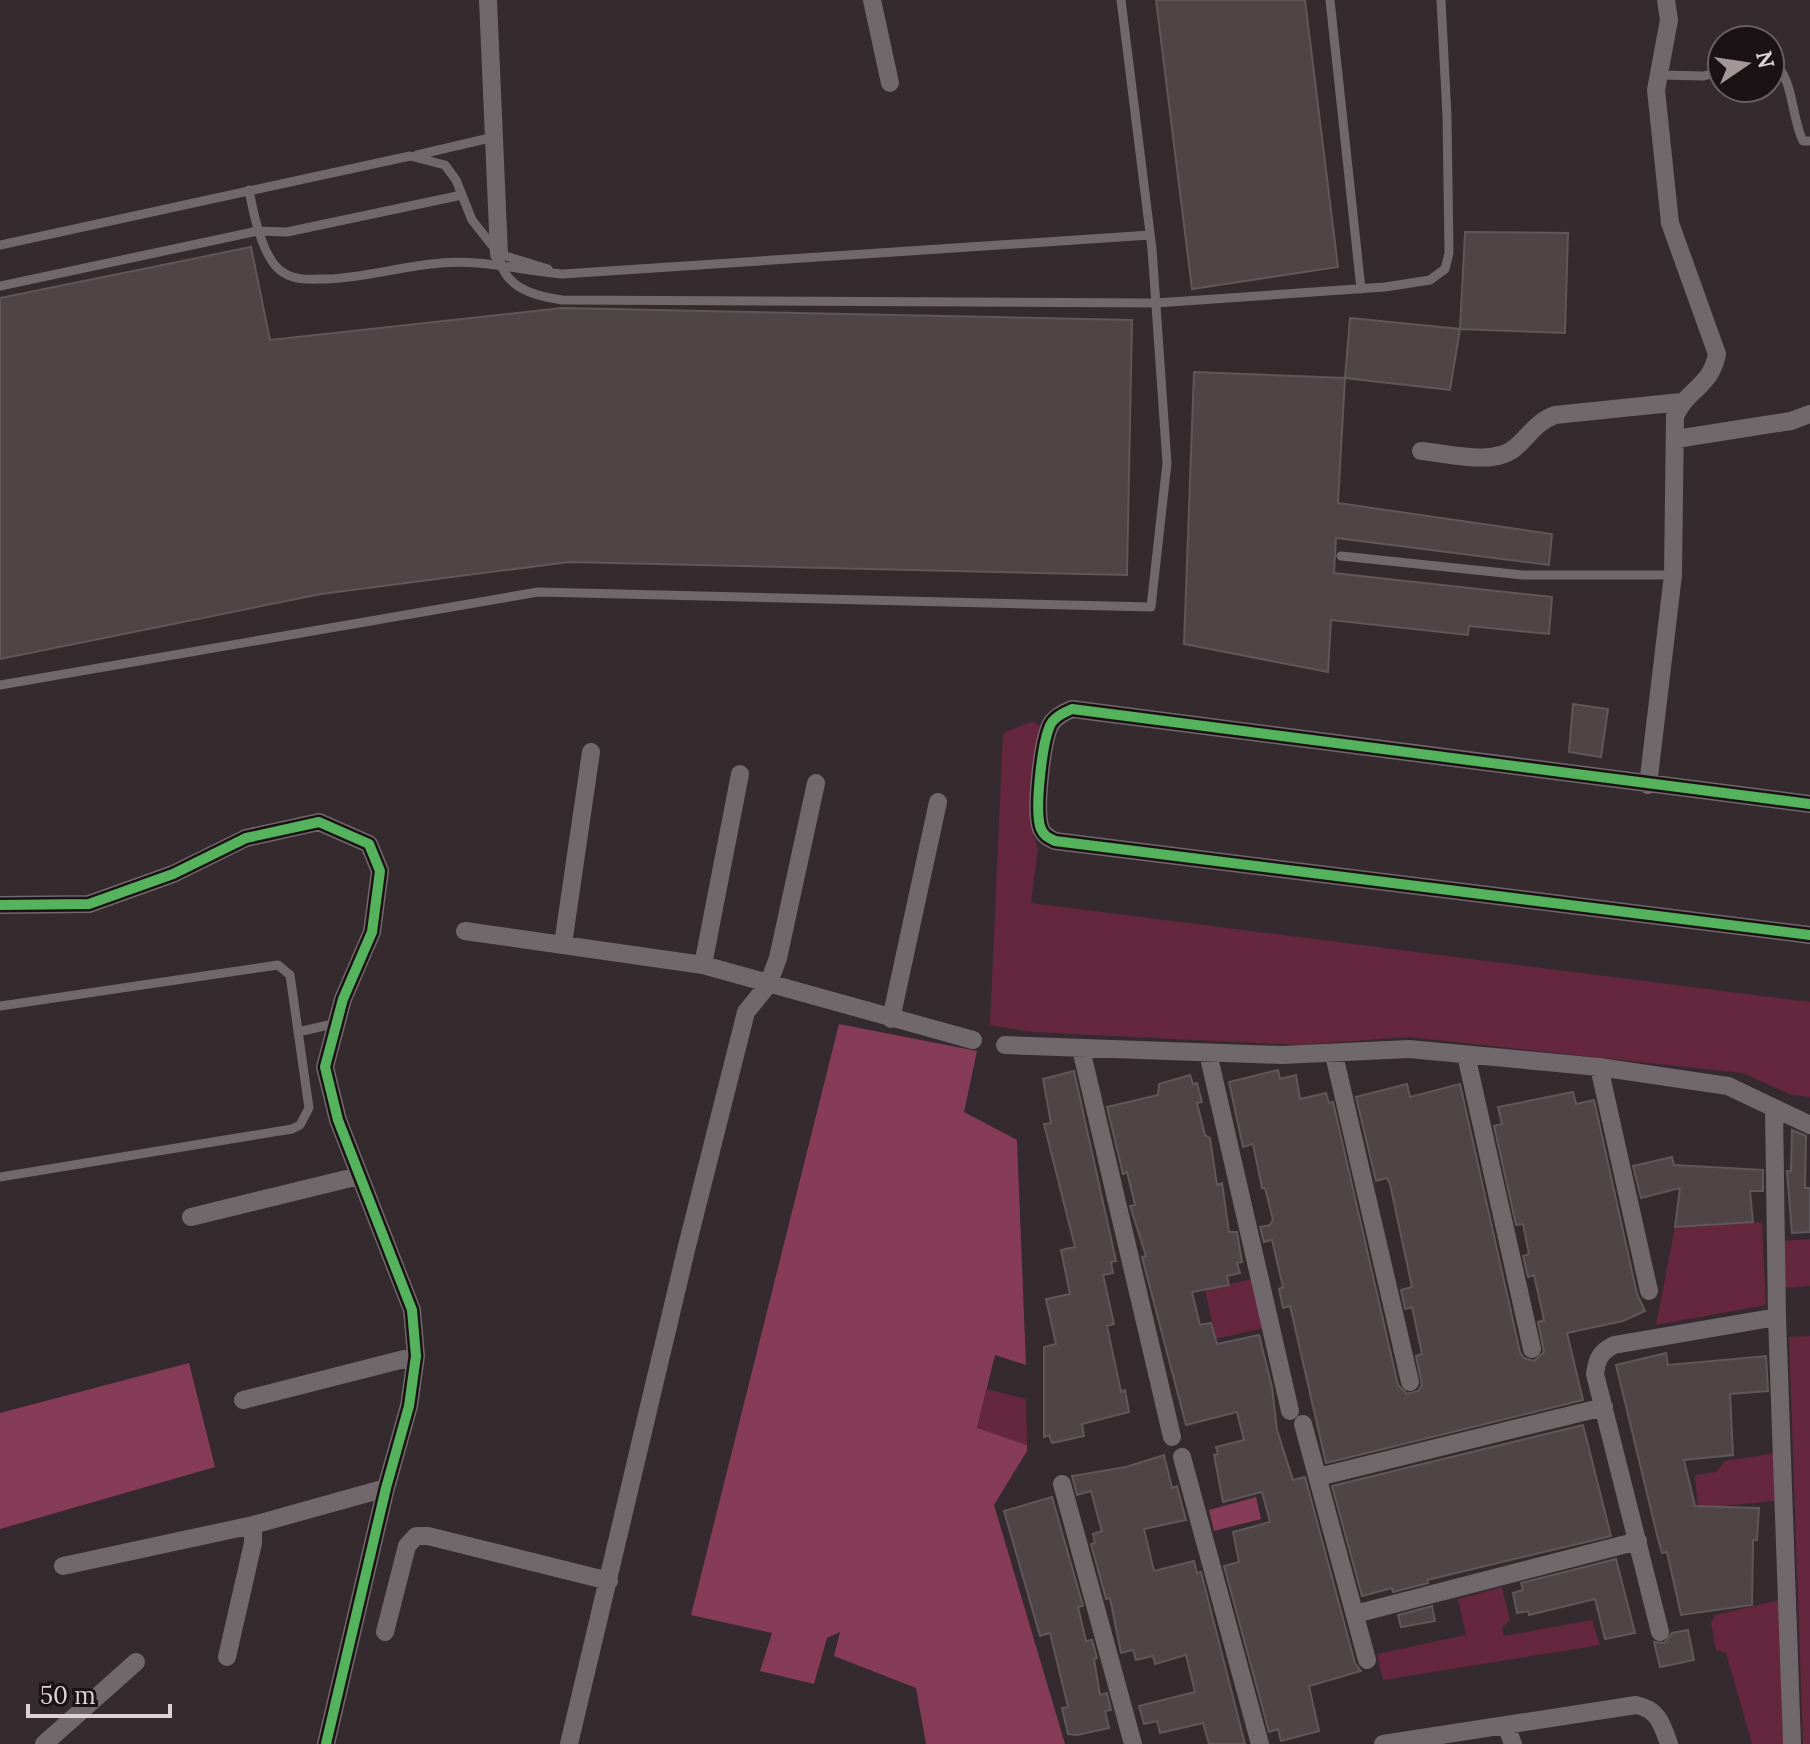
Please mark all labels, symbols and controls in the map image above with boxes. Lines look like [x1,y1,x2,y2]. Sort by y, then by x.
north arrow [1706,24,1786,104]
text: N [1750,48,1781,71]
scale bar [28,1668,170,1718]
text: 50 m [40,1680,96,1711]

